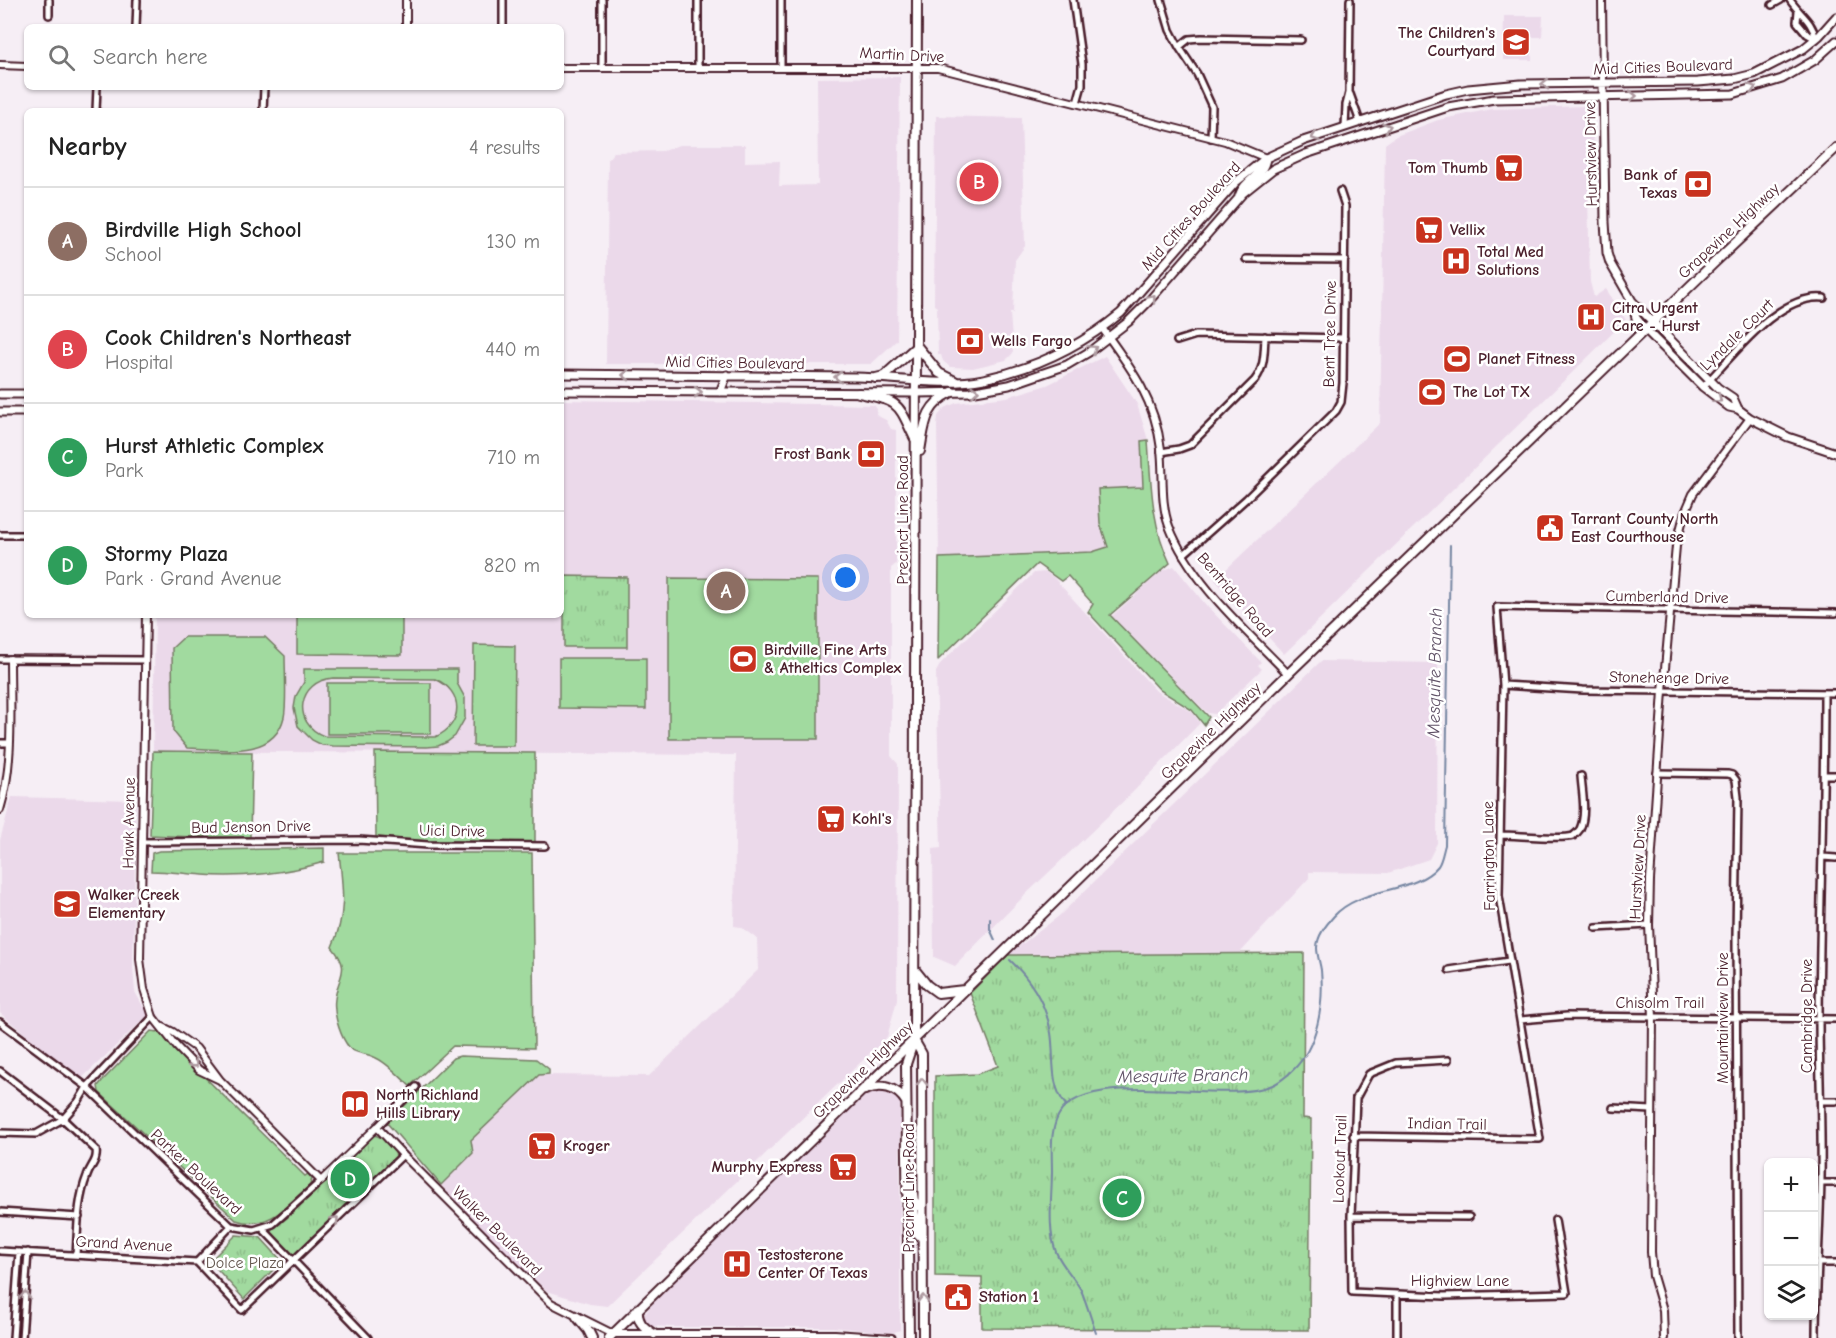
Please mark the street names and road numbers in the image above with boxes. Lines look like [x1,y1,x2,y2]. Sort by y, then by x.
street label: Martin Drive [859,44,945,66]
street label: Mid Cities Boulevard [1593,56,1733,78]
street label: Hurstview Drive [1581,101,1601,207]
street label: Mid Cities Boulevard [1138,158,1244,274]
street label: Grapevine Highway [1675,179,1784,283]
street label: Bent Tree Drive [1320,280,1340,388]
street label: Lyndale Court [1697,295,1778,374]
street label: Mid Cities Boulevard [665,353,805,373]
street label: Precinct Line Road [894,455,912,585]
street label: Bentridge Road [1193,549,1277,641]
street label: Cumberland Drive [1605,587,1729,607]
street label: Stonehenge Drive [1609,668,1729,688]
street label: Grapevine Highway [1157,678,1265,783]
street label: Hawk Avenue [119,777,139,869]
street label: Farrington Lane [1479,801,1499,911]
street label: Hurstview Drive [1626,814,1650,920]
street label: Bud Jenson Drive [191,817,311,837]
street label: Uici Drive [419,821,485,841]
street label: Mountainview Drive [1714,952,1732,1084]
street label: Cambridge Drive [1798,959,1816,1073]
street label: Chisolm Trail [1616,994,1704,1012]
street label: Grapevine Highway [809,1017,917,1122]
street label: Indian Trail [1407,1114,1487,1134]
street label: Lookout Trail [1329,1115,1351,1203]
street label: Precinct Line Road [900,1123,918,1253]
street label: Parker Boulevard [147,1125,245,1219]
street label: Walker Boulevard [449,1183,545,1279]
street label: Grand Avenue [75,1232,173,1256]
street label: Highview Lane [1411,1272,1509,1290]

